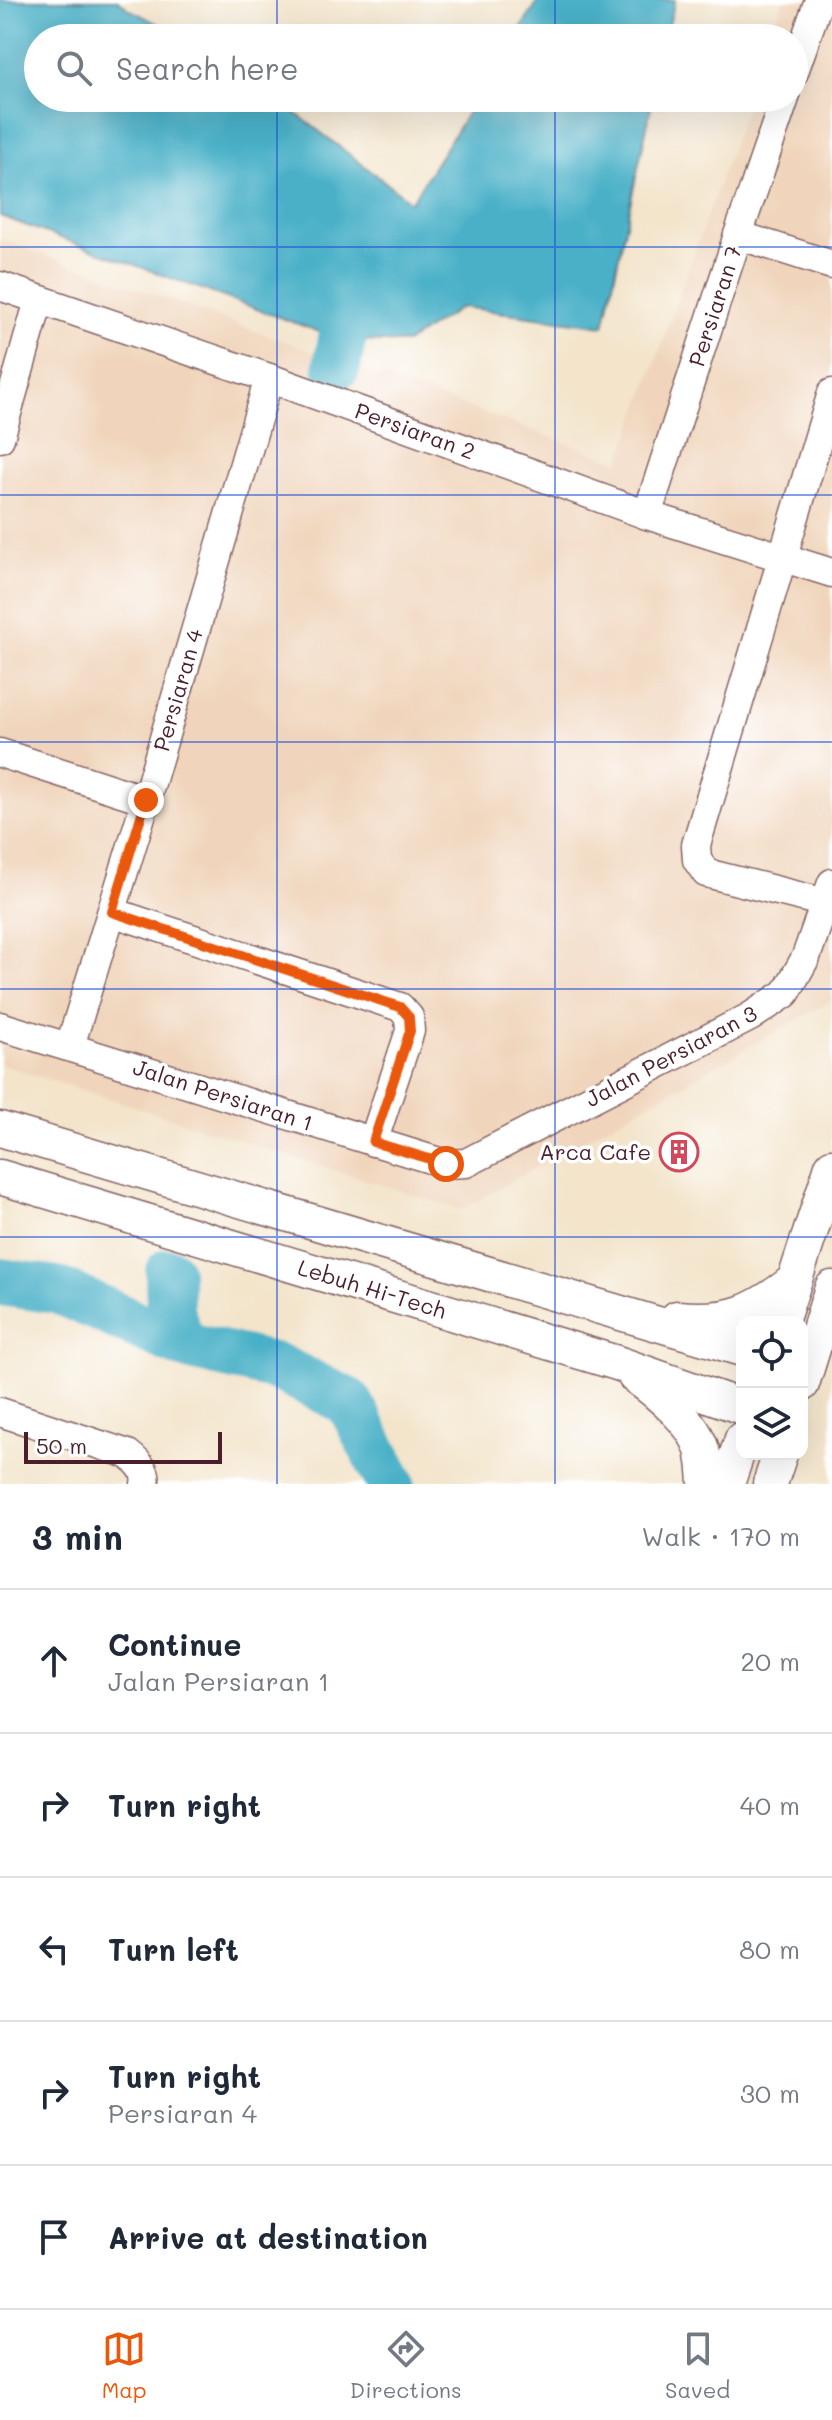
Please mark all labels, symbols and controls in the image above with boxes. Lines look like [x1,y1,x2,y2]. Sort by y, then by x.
search box [24,24,808,112]
icon: search [52,46,96,90]
text: Search here [116,48,299,88]
street label: Persiaran 7 [681,242,748,370]
street label: Persiaran 2 [351,395,479,466]
street label: Persiaran 4 [146,625,209,754]
route end [128,782,164,818]
street label: Jalan Persiaran 3 [580,998,762,1113]
street label: Jalan Persiaran 1 [130,1052,317,1137]
building icon: Arca Cafe [658,1131,700,1173]
place label: Arca Cafe [539,1137,651,1166]
route start [428,1146,464,1182]
street label: Lebuh Hi-Tech [294,1252,450,1325]
map controls [736,1316,808,1460]
button: locate [736,1316,808,1388]
button: layers [736,1388,808,1460]
scale bar [24,1428,222,1464]
text: 50 m [36,1431,87,1460]
text: 3 min [32,1514,123,1559]
text: Walk · 170 m [642,1519,800,1553]
text: Continue [108,1624,241,1664]
icon: ahead [32,1639,76,1683]
text: 20 m [740,1644,800,1678]
text: Jalan Persiaran 1 [108,1664,329,1698]
icon: right [32,1783,76,1827]
text: Turn right [108,1785,261,1825]
text: 40 m [740,1788,800,1822]
icon: left [32,1927,76,1971]
text: Turn left [108,1929,239,1969]
text: 80 m [739,1932,800,1966]
text: Turn right [108,2056,261,2096]
icon: right [32,2071,76,2115]
text: 30 m [740,2076,800,2110]
text: Persiaran 4 [108,2096,257,2130]
icon: arrive [32,2215,76,2259]
text: Arrive at destination [108,2217,428,2257]
tab: Map [102,2327,147,2404]
tab: Directions [350,2327,462,2404]
tab: Saved [665,2327,730,2404]

